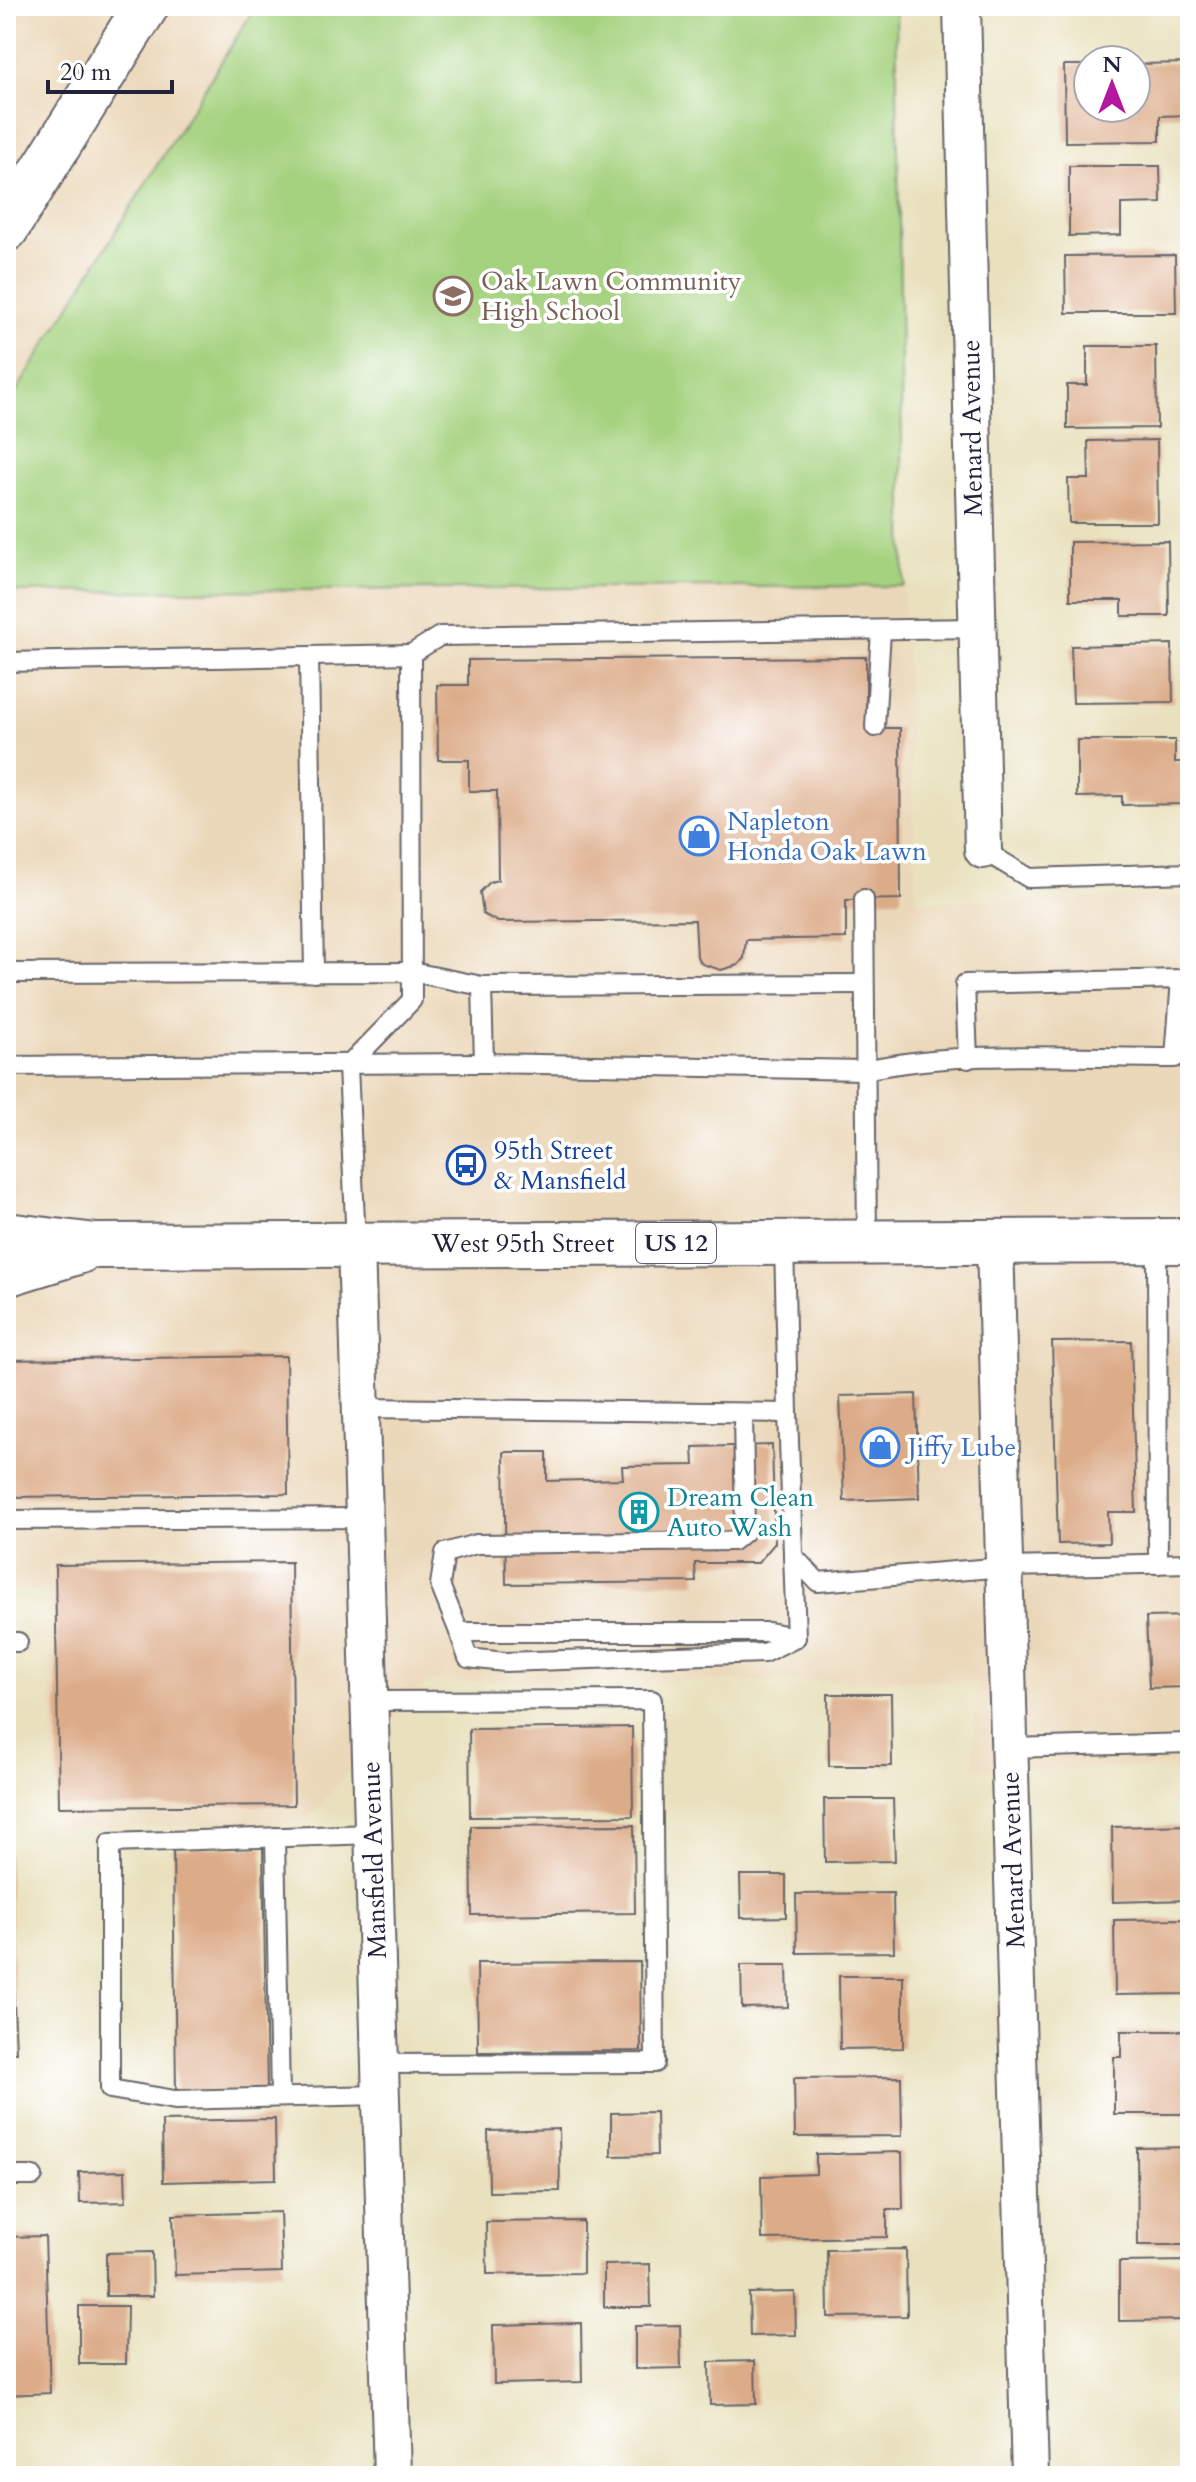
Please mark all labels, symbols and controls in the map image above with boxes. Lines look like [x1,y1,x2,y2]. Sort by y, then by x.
scale bar [48,44,172,94]
north arrow [1072,44,1152,124]
text: N [1102,50,1122,80]
text: 20 m [60,56,112,89]
place label: Oak Lawn Community High School [481,264,742,329]
school or university icon: Oak Lawn Community High School [432,275,474,317]
street label: Menard Avenue [953,339,991,517]
place label: Napleton Honda Oak Lawn [727,804,927,869]
shop icon: Napleton Honda Oak Lawn [678,815,720,857]
place label: 95th Street & Mansfield [494,1133,627,1198]
bus stop icon: 95th Street & Mansfield [445,1144,487,1186]
road number: US 12 [636,1223,716,1263]
street label: West 95th Street [430,1226,615,1261]
shop icon: Jiffy Lube [859,1426,901,1468]
place label: Jiffy Lube [904,1430,1016,1465]
place label: Dream Clean Auto Wash [667,1480,814,1545]
building icon: Dream Clean Auto Wash [618,1491,660,1533]
street label: Mansfield Avenue [353,1761,395,1959]
street label: Menard Avenue [992,1771,1034,1949]

